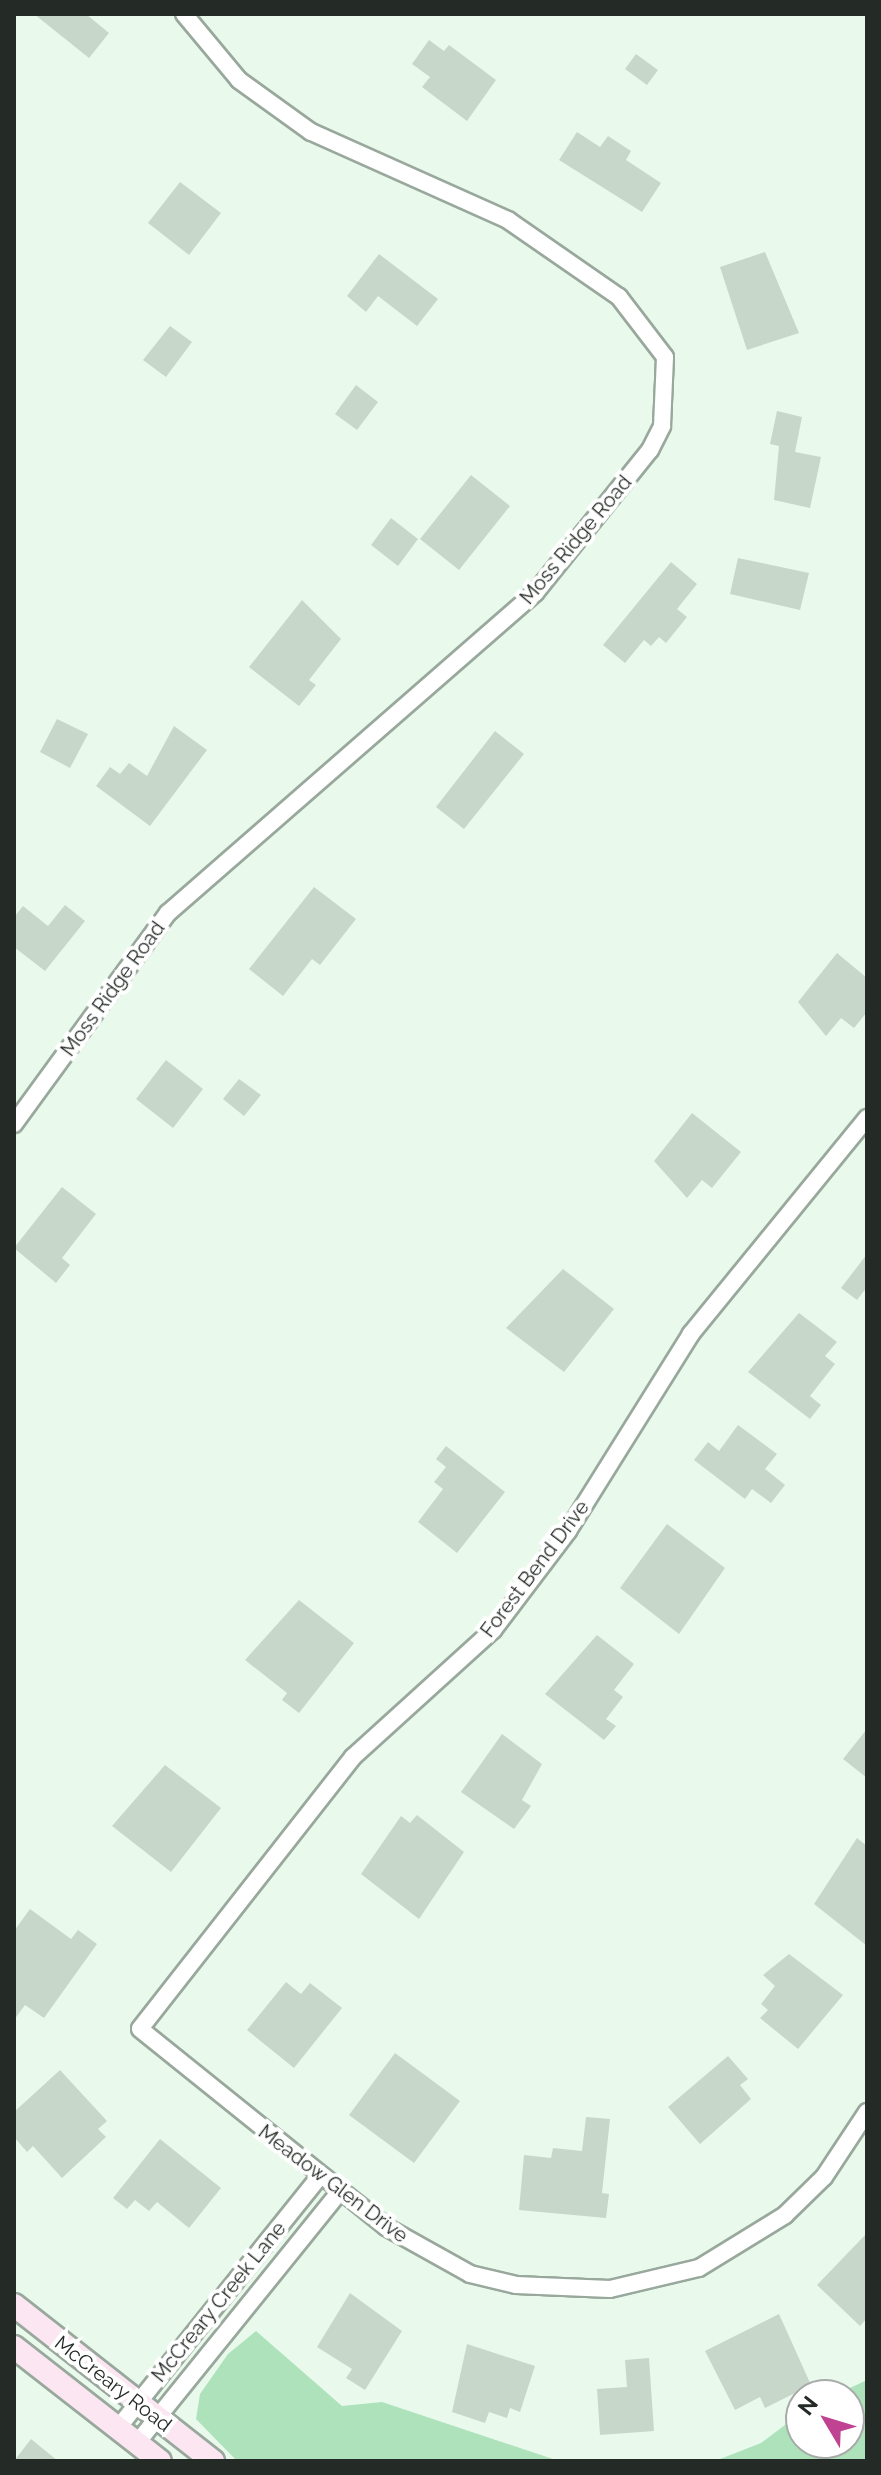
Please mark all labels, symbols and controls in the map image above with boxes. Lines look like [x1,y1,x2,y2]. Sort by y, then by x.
street label: Moss Ridge Road [515,471,637,609]
street label: Moss Ridge Road [56,917,170,1061]
street label: Forest Bend Drive [476,1496,594,1642]
street label: Meadow Glen Drive [253,2120,413,2248]
street label: McCreary Creek Lane [147,2217,291,2387]
street label: McCreary Road [50,2331,176,2437]
north arrow [785,2379,865,2459]
text: N [792,2391,823,2420]

